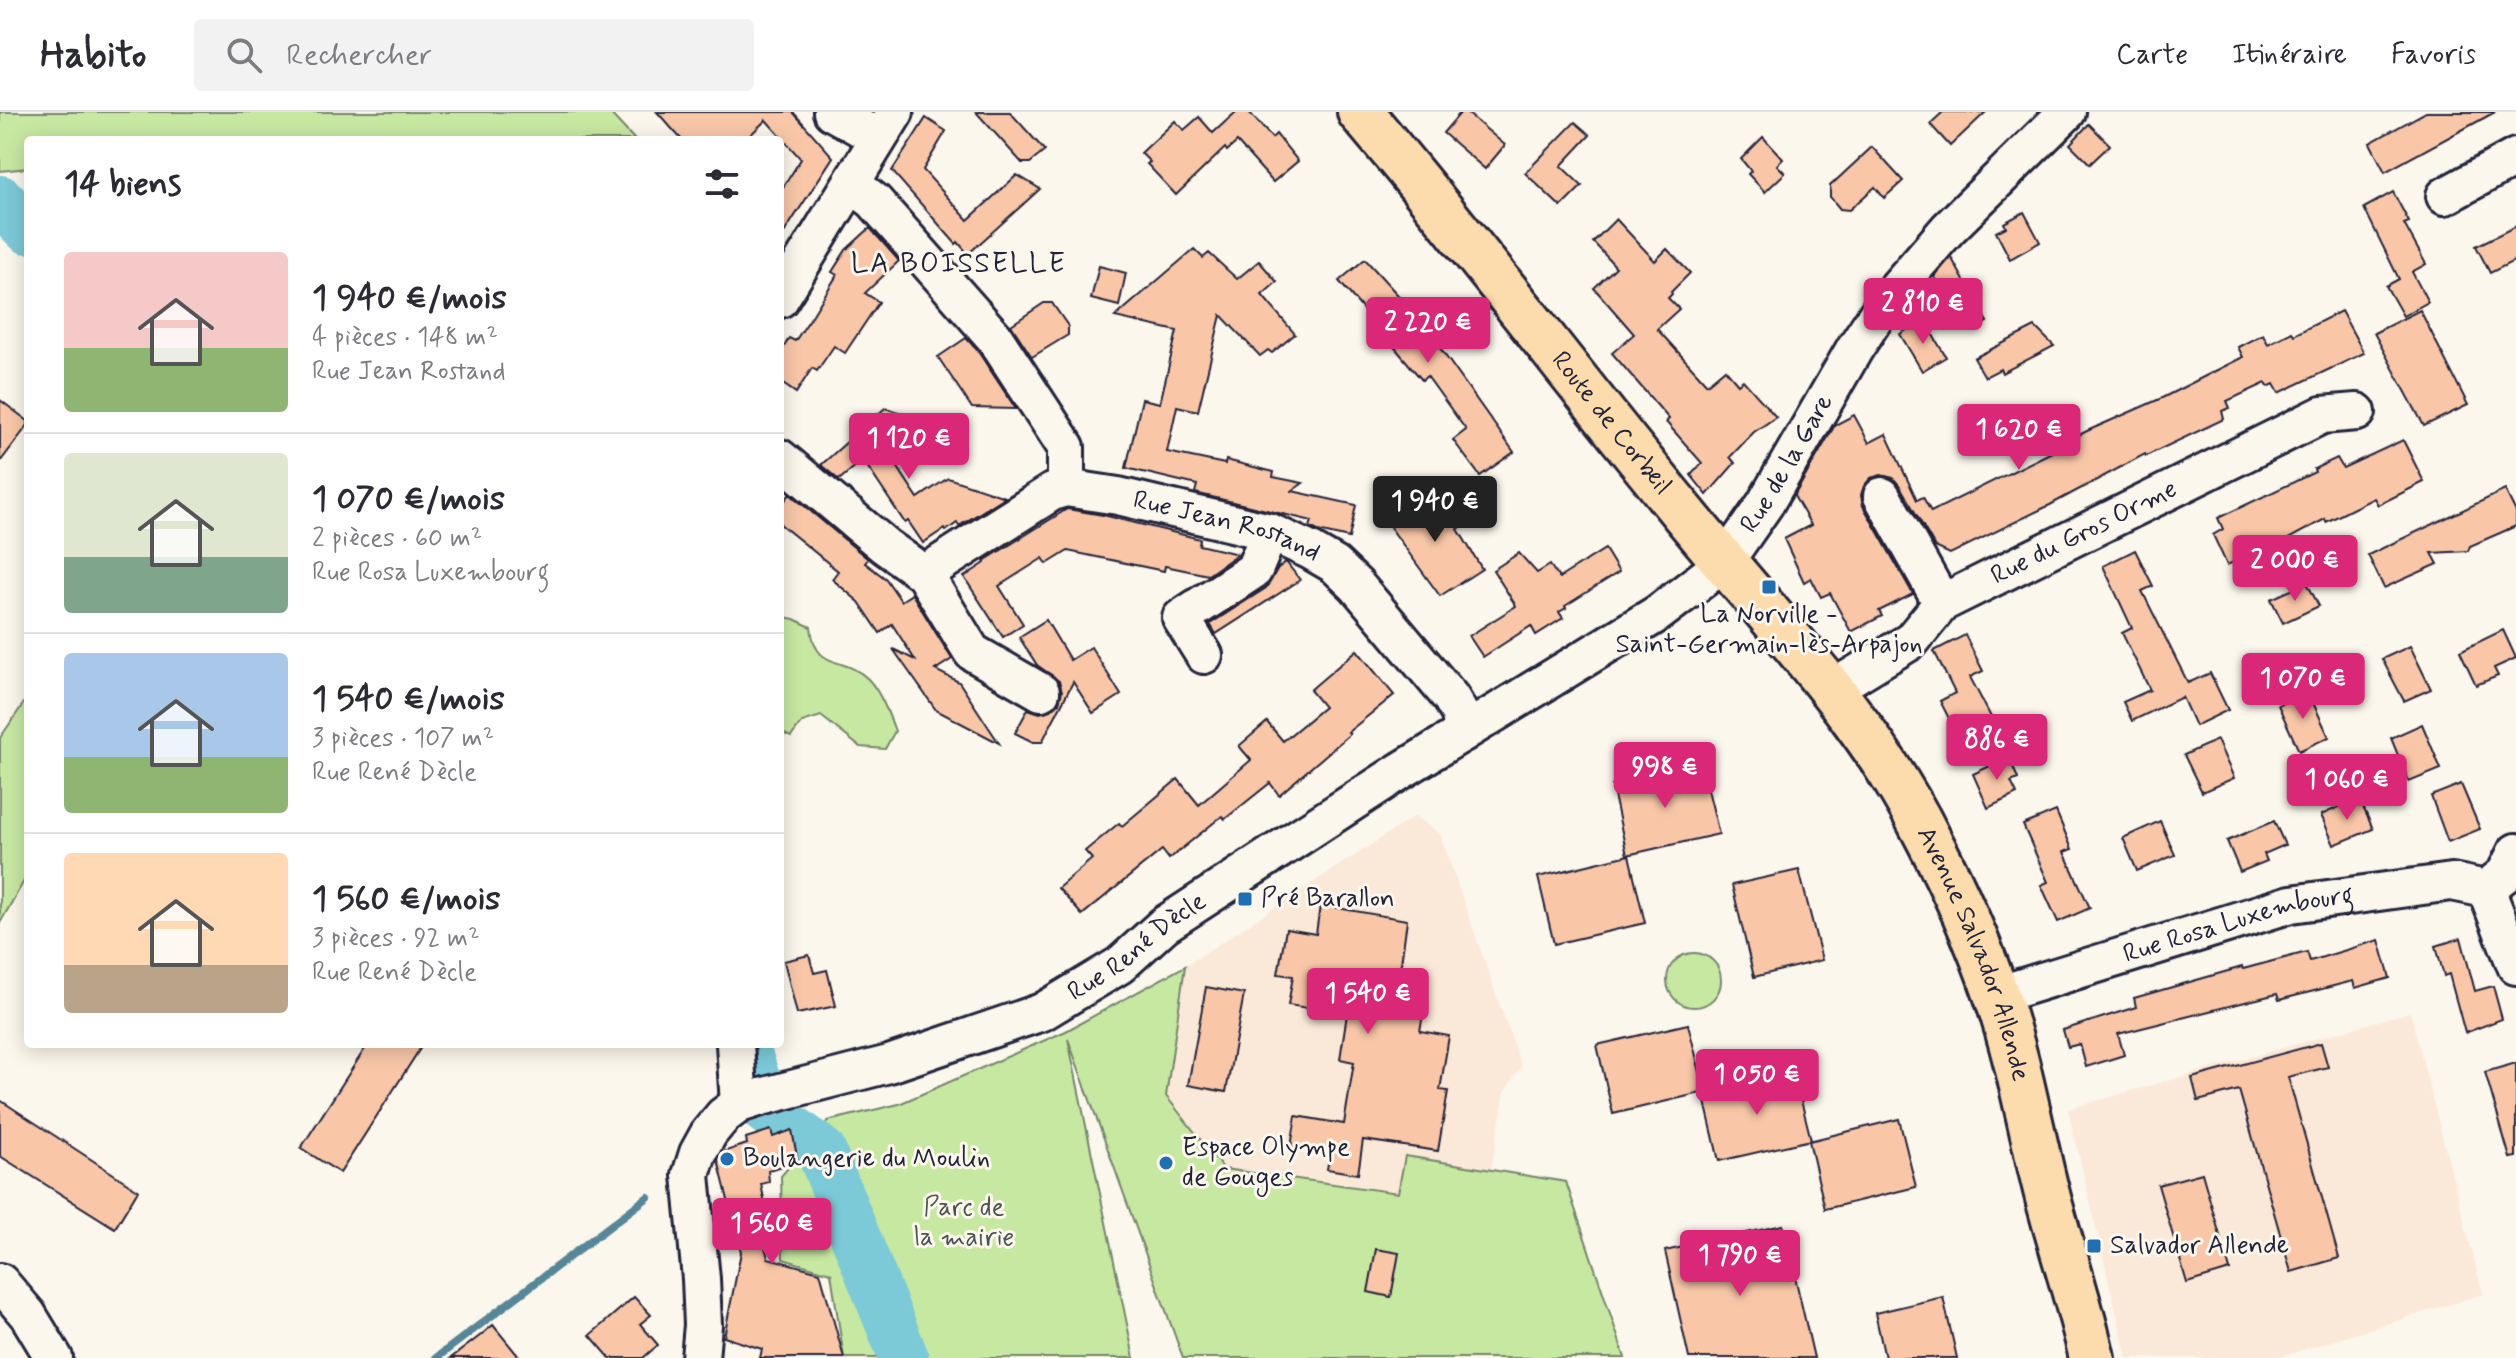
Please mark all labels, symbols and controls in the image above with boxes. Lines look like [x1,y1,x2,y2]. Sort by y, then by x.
search box [194,19,754,91]
text: Habito [40,31,146,80]
icon: search [222,33,266,77]
text: Rechercher [286,36,432,75]
text: Carte [2116,37,2188,74]
text: Itinéraire [2232,37,2347,74]
text: Favoris [2391,37,2476,74]
text: 14 biens [64,162,181,207]
icon: filters [700,162,744,206]
district label: LA BOISSELLE [851,246,1067,283]
text: 1 940 €/mois [312,276,507,321]
pin: 2 810 € [1849,278,1997,346]
icon: home [128,284,224,380]
text: 2 810 € [1882,287,1964,321]
pin: 2 220 € [1354,297,1502,365]
text: 2 220 € [1384,306,1472,340]
text: 4 pièces · 148 m² [312,321,498,355]
street label: Route de Corbeil [1543,345,1679,502]
text: Rue Jean Rostand [312,355,505,389]
street label: Rue de la Gare [1733,388,1842,540]
pin: 1 620 € [1945,404,2093,472]
pin: 1 120 € [835,413,983,481]
text: 1 620 € [1975,413,2063,447]
text: 1 120 € [867,422,951,456]
street label: Rue du Gros Orme [1985,472,2183,593]
pin: 1 940 € [1361,476,1509,544]
text: 1 070 €/mois [312,477,505,522]
street label: Rue Jean Rostand [1130,483,1327,570]
icon: home [128,485,224,581]
text: 1 940 € [1391,485,1479,519]
text: 2 pièces · 60 m² [312,522,482,556]
pin: 2 000 € [2221,535,2369,603]
text: 2 000 € [2251,544,2339,578]
text: Rue Rosa Luxembourg [312,556,549,590]
marker: La Norville - Saint-Germain-lès-Arpajon [1760,578,1778,596]
place label: La Norville - Saint-Germain-lès-Arpajon [1615,598,1923,662]
pin: 1 070 € [2229,653,2377,721]
text: 1 070 € [2260,662,2346,696]
text: 1 540 €/mois [312,677,505,722]
icon: home [128,685,224,781]
pin: 886 € [1941,714,2053,782]
text: 3 pièces · 107 m² [312,722,494,756]
text: 886 € [1964,723,2030,757]
pin: 998 € [1609,742,1721,810]
text: 998 € [1632,751,1698,785]
pin: 1 060 € [2273,754,2421,822]
text: Rue René Dècle [312,756,477,790]
text: 1 060 € [2305,763,2389,797]
street label: Avenue Salvador Allende [1908,821,2037,1085]
text: 1 560 €/mois [312,877,501,922]
street label: Rue Rosa Luxembourg [2119,879,2356,972]
place label: Pré Barallon [1261,882,1395,916]
icon: home [128,885,224,981]
street label: Rue René Dècle [1062,885,1213,1009]
marker: Pré Barallon [1236,890,1254,908]
text: 3 pièces · 92 m² [312,922,479,956]
text: Rue René Dècle [312,956,477,990]
pin: 1 540 € [1294,968,1442,1036]
text: 1 540 € [1325,977,1411,1011]
pin: 1 050 € [1683,1049,1831,1117]
text: 1 050 € [1714,1058,1800,1092]
place label: Espace Olympe de Gouges [1182,1131,1350,1197]
place label: Boulangerie du Moulin [743,1142,990,1176]
marker: Boulangerie du Moulin [718,1150,736,1168]
marker: Espace Olympe de Gouges [1157,1154,1175,1172]
park label: Parc de la mairie [914,1191,1014,1255]
pin: 1 560 € [698,1198,846,1266]
text: 1 560 € [730,1207,814,1241]
place label: Salvador Allende [2110,1229,2289,1263]
pin: 1 790 € [1666,1230,1814,1298]
marker: Salvador Allende [2085,1237,2103,1255]
text: 1 790 € [1698,1239,1782,1273]

